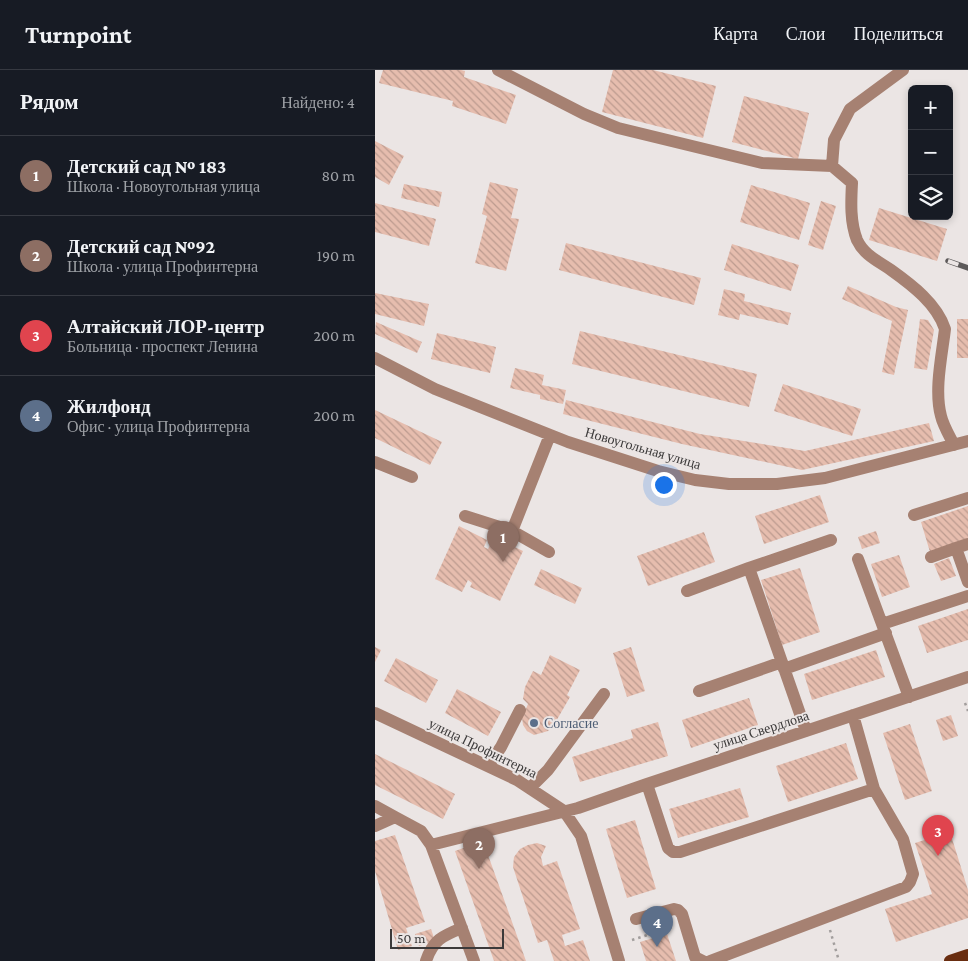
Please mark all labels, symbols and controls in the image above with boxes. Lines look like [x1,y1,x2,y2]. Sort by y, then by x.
text: Turnpoint [25,21,131,48]
text: Карта [713,24,758,44]
text: Слои [786,24,825,44]
text: Поделиться [853,24,943,44]
map controls [908,85,953,220]
button: + [908,85,953,130]
text: Рядом [20,90,79,114]
text: Найдено: 4 [281,94,355,111]
button: − [908,130,953,175]
text: Детский сад № 183 [67,156,226,177]
text: 1 [33,167,39,184]
text: 80 m [321,167,355,184]
button: layers [908,175,953,220]
text: Школа · Новоугольная улица [67,178,260,195]
text: Детский сад №92 [67,236,215,257]
text: 2 [32,247,40,264]
text: 190 m [317,247,355,264]
text: Школа · улица Профинтерна [67,258,258,275]
text: Алтайский ЛОР-центр [67,316,265,337]
text: 3 [32,327,40,344]
text: 200 m [313,327,355,344]
text: Больница · проспект Ленина [67,338,258,355]
text: Жилфонд [67,396,151,417]
text: 4 [32,407,40,424]
text: 200 m [313,407,355,424]
text: Офис · улица Профинтерна [67,418,250,435]
street label: Новоугольная улица [583,424,704,472]
your location [651,472,677,498]
pin: 1 [487,521,519,562]
street label: улица Свердлова [711,707,812,753]
street label: улица Профинтерна [426,715,540,781]
place label: Согласие [544,715,599,731]
marker: Согласие [528,717,540,729]
pin: 3 [922,815,954,856]
pin: 2 [463,828,495,869]
pin: 4 [641,906,673,947]
scale bar [390,926,504,949]
text: 50 m [397,930,425,946]

